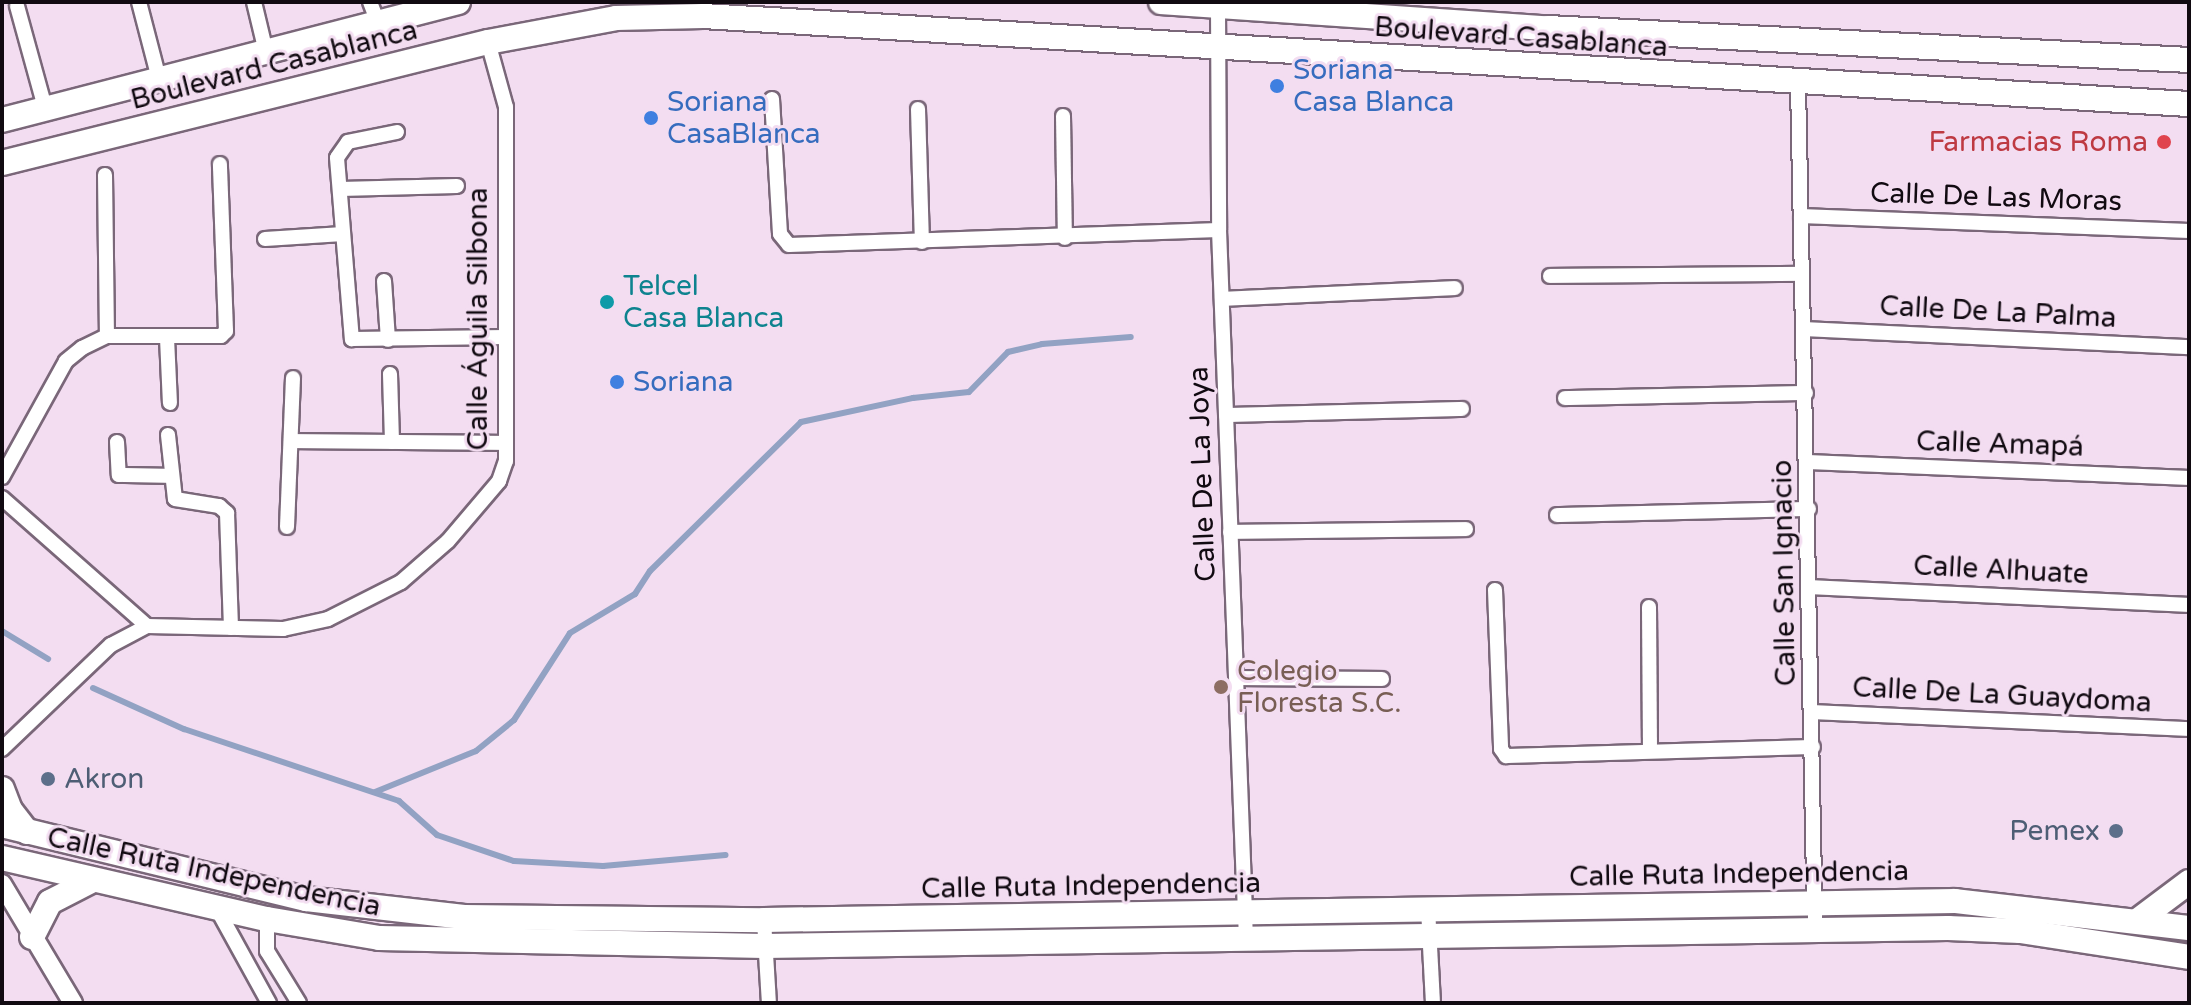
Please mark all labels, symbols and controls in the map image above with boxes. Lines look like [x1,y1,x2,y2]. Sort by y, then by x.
street label: Boulevard Casablanca [1373,10,1669,64]
street label: Boulevard Casablanca [127,13,421,117]
place label: Soriana Casa Blanca [1293,53,1454,119]
marker: Soriana Casa Blanca [1268,77,1286,95]
place label: Soriana CasaBlanca [667,85,821,151]
marker: Soriana CasaBlanca [642,109,660,127]
place label: Farmacias Roma [1928,125,2148,159]
marker: Farmacias Roma [2155,133,2173,151]
street label: Calle De Las Moras [1869,176,2123,218]
street label: Calle Águila Silbona [461,188,495,450]
place label: Telcel Casa Blanca [623,269,784,335]
street label: Calle De La Palma [1879,289,2117,335]
marker: Telcel Casa Blanca [598,293,616,311]
place label: Soriana [633,365,733,399]
street label: Calle De La Joya [1181,366,1223,582]
marker: Soriana [608,373,626,391]
street label: Calle Amapá [1916,424,2084,464]
street label: Calle San Ignacio [1765,459,1803,687]
street label: Calle Alhuate [1912,549,2090,591]
place label: Colegio Floresta S.C. [1237,654,1402,720]
street label: Calle De La Guaydoma [1851,670,2153,720]
marker: Colegio Floresta S.C. [1212,678,1230,696]
place label: Akron [64,762,144,796]
marker: Akron [39,770,57,788]
place label: Pemex [2009,814,2100,848]
street label: Calle Ruta Independencia [44,820,384,924]
marker: Pemex [2107,822,2125,840]
street label: Calle Ruta Independencia [1569,854,1909,894]
street label: Calle Ruta Independencia [921,866,1261,906]

